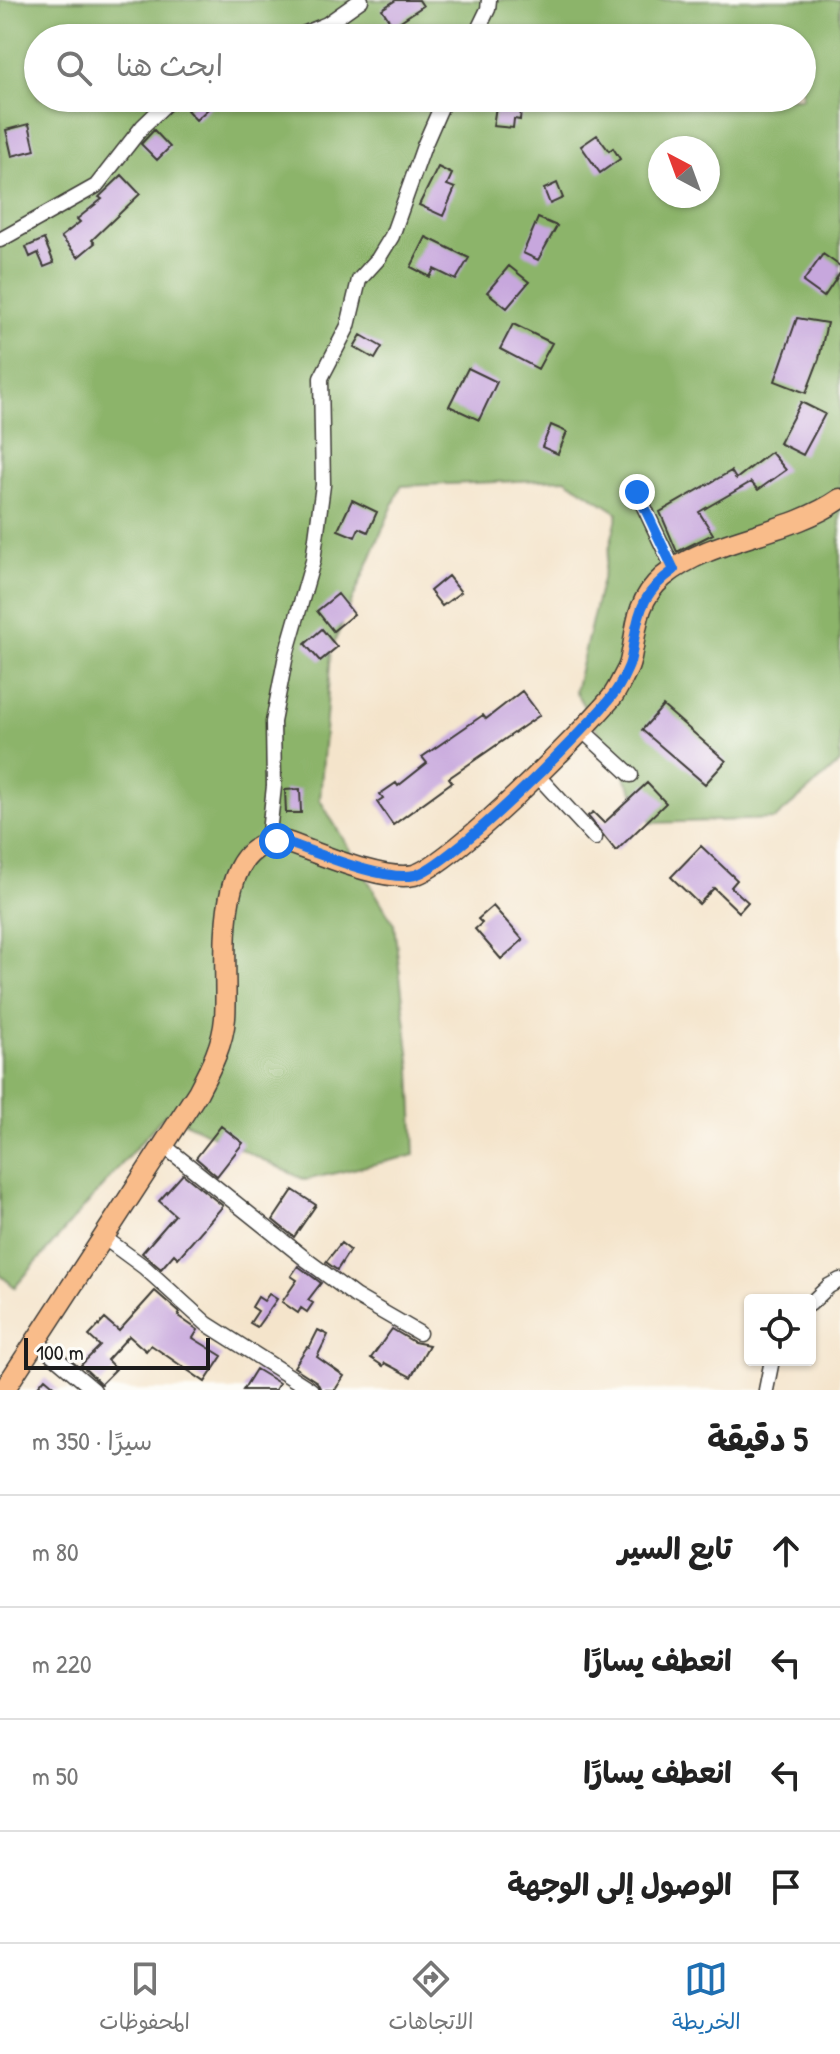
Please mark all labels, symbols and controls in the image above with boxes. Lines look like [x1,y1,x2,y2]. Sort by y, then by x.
search box [24,24,816,112]
text: ابحث هنا [116,45,223,85]
icon: search [52,46,96,90]
north arrow [648,136,720,208]
route end [619,474,655,510]
route start [259,823,295,859]
map controls [744,1294,816,1366]
button: locate [744,1294,816,1366]
scale bar [24,1334,210,1370]
text: 100 m [36,1337,84,1367]
text: 5 دقيقة [707,1416,808,1462]
text: سيرًا · 350 m [32,1423,152,1458]
text: تابع السير [618,1528,732,1568]
icon: ahead [764,1529,808,1573]
text: 80 m [32,1534,79,1569]
text: انعطف يسارًا [583,1640,732,1680]
icon: left [764,1641,808,1685]
text: 220 m [32,1646,92,1681]
text: انعطف يسارًا [583,1752,732,1792]
icon: left [764,1753,808,1797]
text: 50 m [32,1758,78,1793]
text: الوصول إلى الوجهة [507,1864,732,1904]
icon: arrive [764,1865,808,1909]
tab: المحفوظات [99,1957,190,2041]
tab: الاتجاهات [389,1957,473,2041]
tab: الخريطة [672,1957,741,2041]

